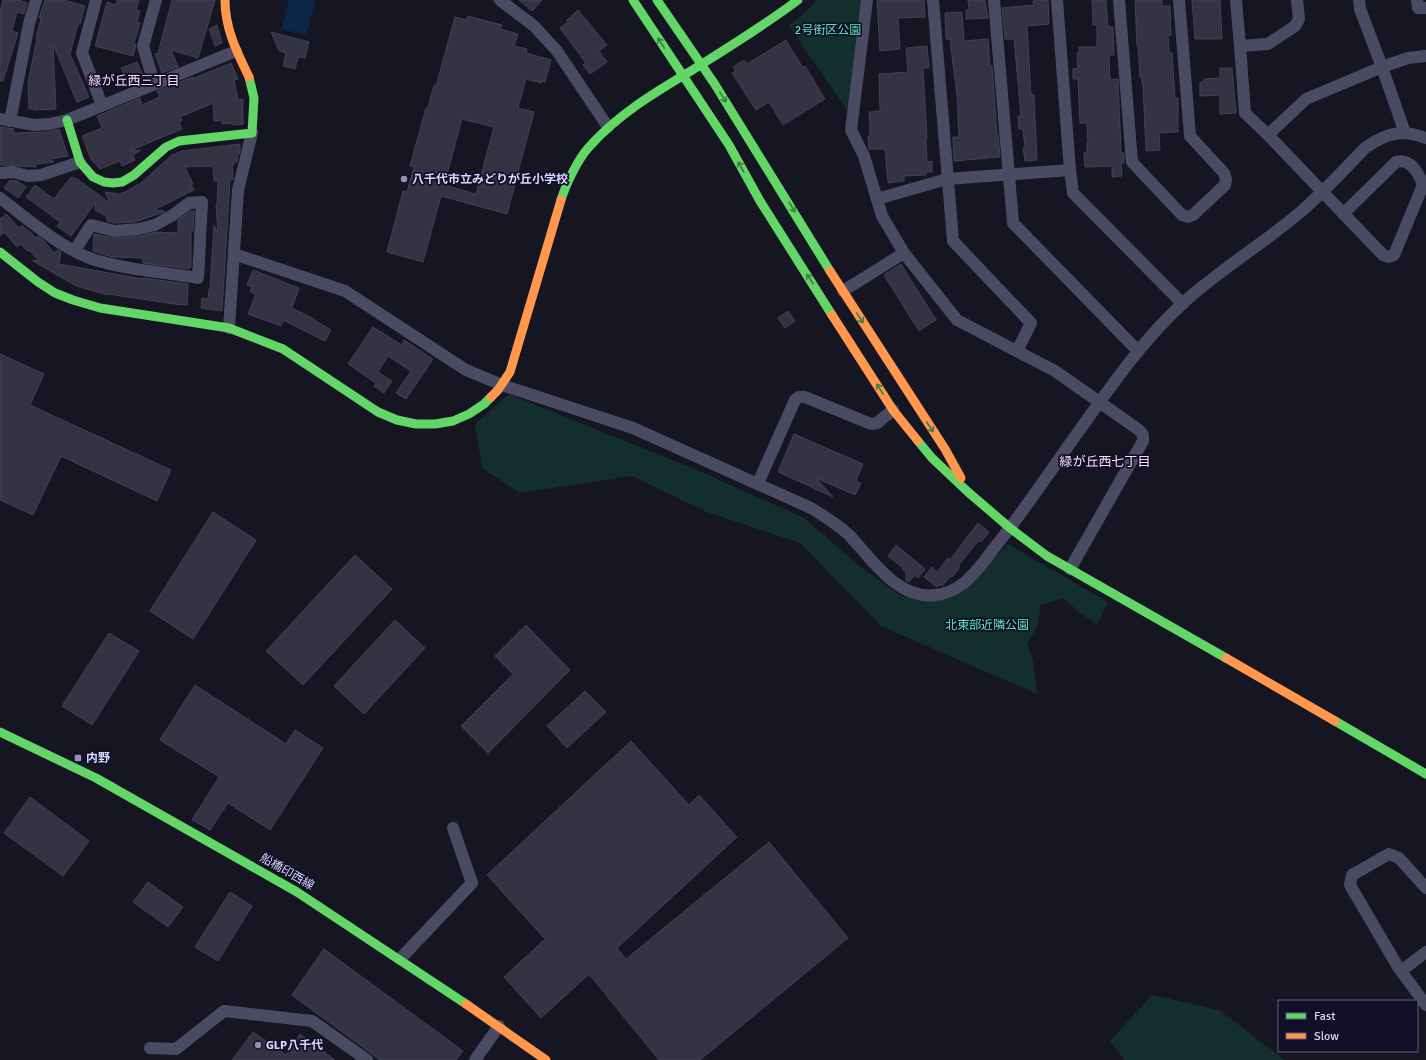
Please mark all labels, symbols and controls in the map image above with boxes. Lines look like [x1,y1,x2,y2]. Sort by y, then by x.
park label: 2号街区公園 [795,23,861,38]
one-way arrow [657,38,665,49]
district label: 緑が丘西三丁目 [88,73,180,89]
one-way arrow [719,91,727,102]
one-way arrow [737,161,745,173]
place label: 八千代市立みどりが丘小学校 [412,172,568,187]
marker: 八千代市立みどりが丘小学校 [399,174,409,184]
one-way arrow [788,201,796,213]
one-way arrow [806,274,814,285]
one-way arrow [856,312,864,323]
one-way arrow [875,383,883,395]
one-way arrow [927,421,935,433]
district label: 緑が丘西七丁目 [1059,454,1151,470]
park label: 北東部近隣公園 [945,618,1029,633]
place label: 内野 [86,751,110,766]
marker: 内野 [73,753,83,763]
street label: 船橋印西線 [257,851,317,893]
legend [1278,1000,1418,1052]
text: Fast [1314,1009,1335,1024]
text: Slow [1314,1029,1339,1044]
place label: GLP八千代 [266,1038,323,1053]
marker: GLP八千代 [253,1040,263,1050]

